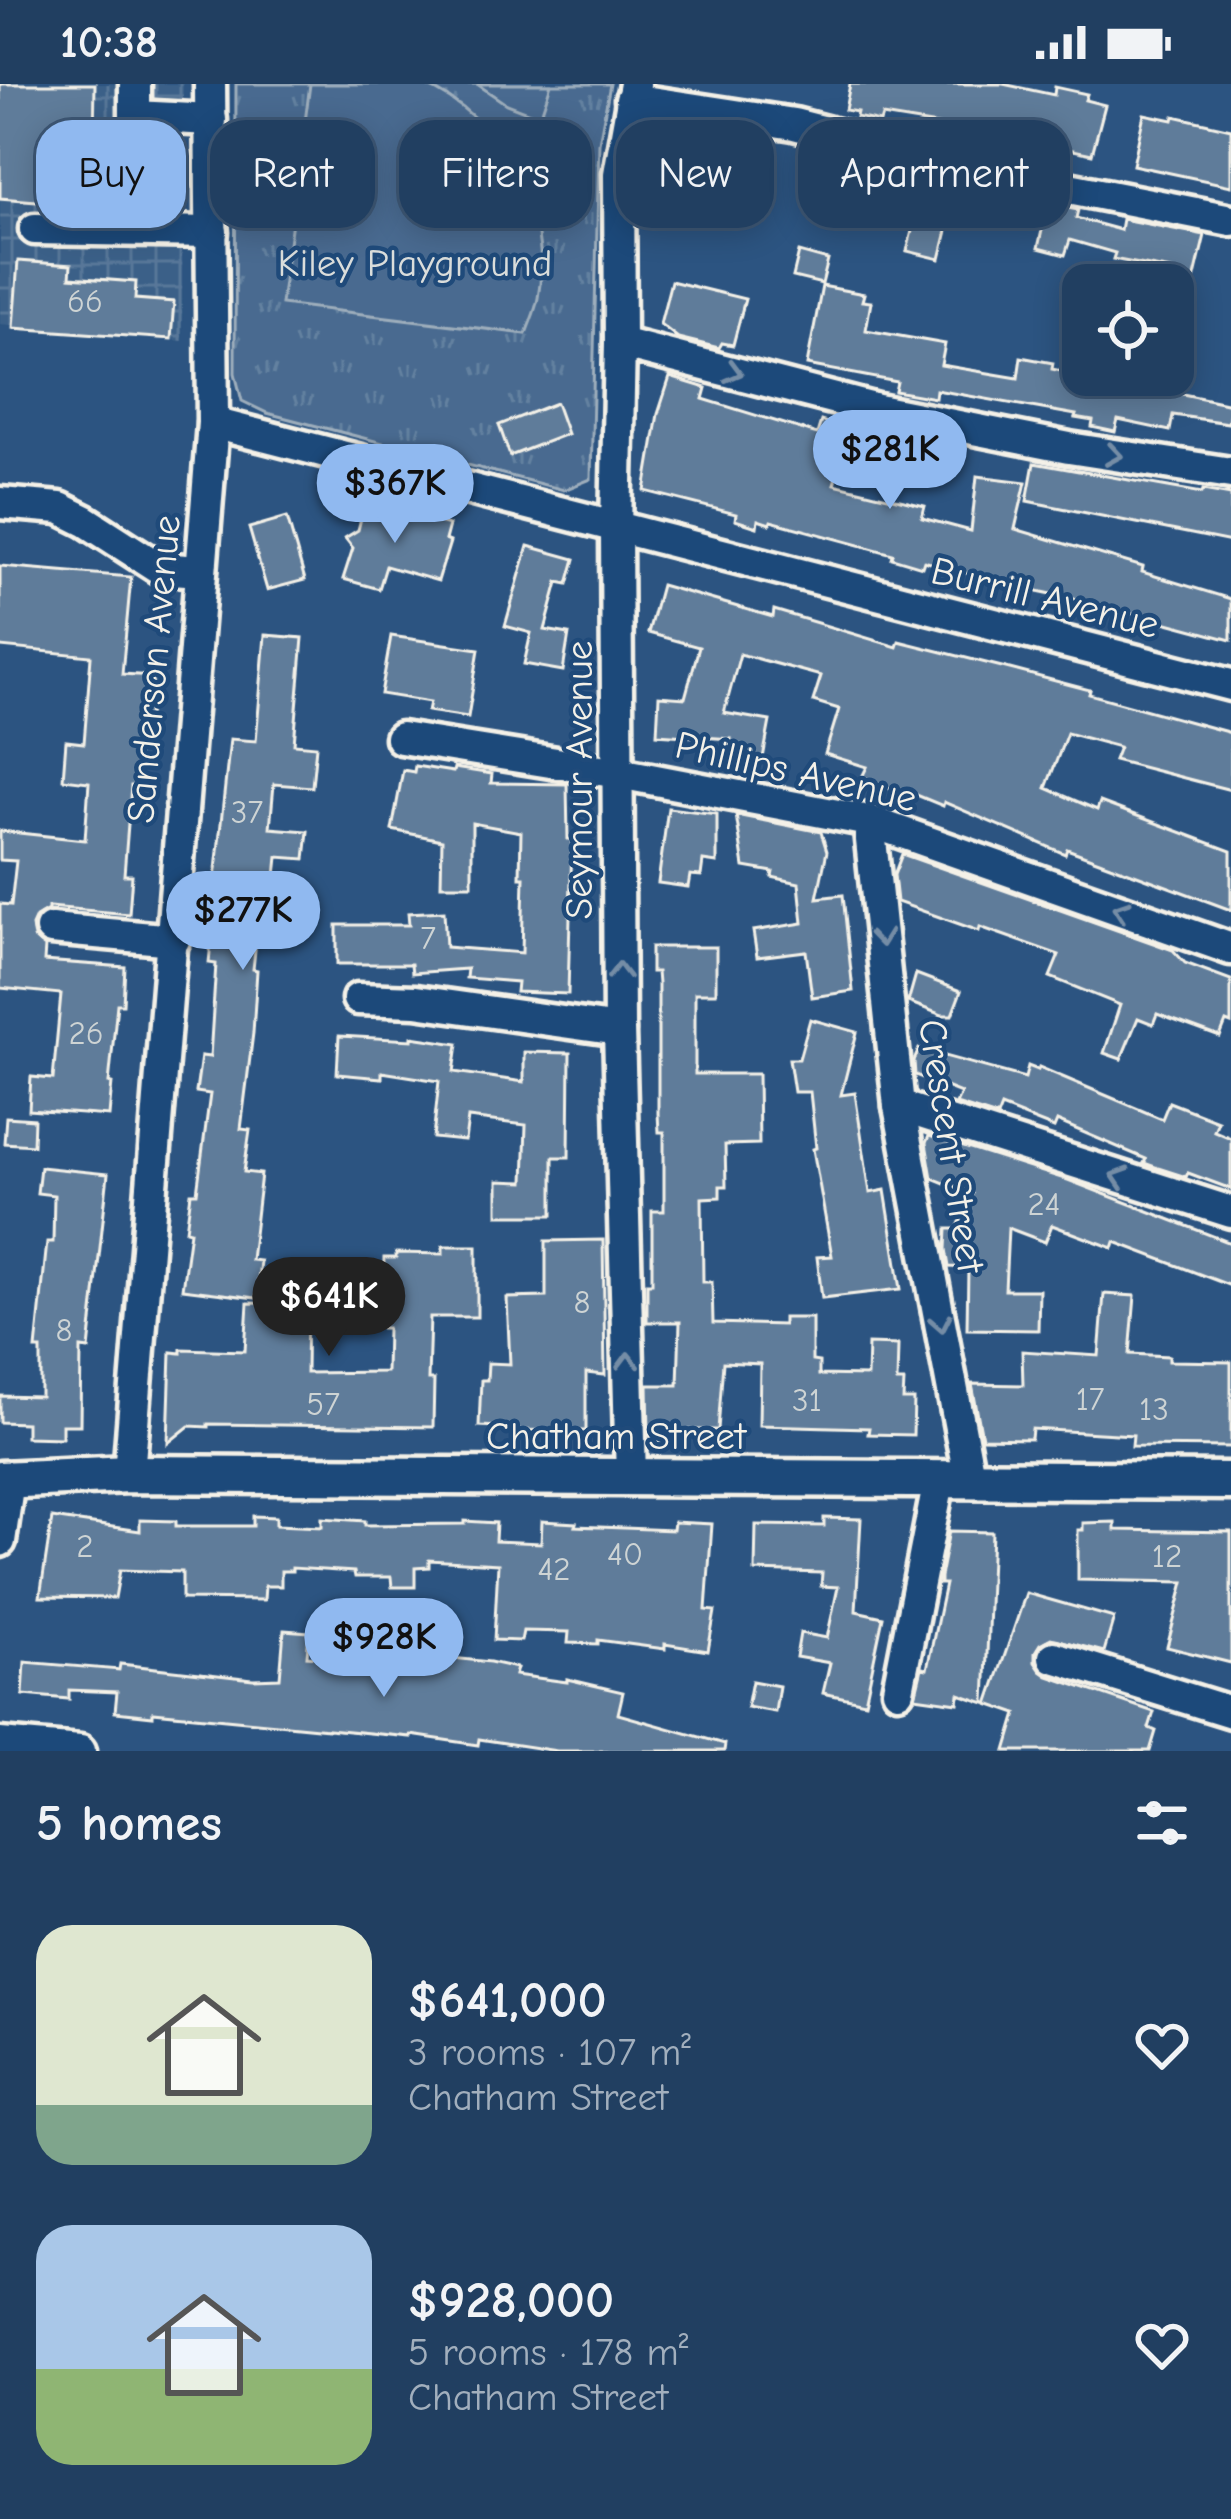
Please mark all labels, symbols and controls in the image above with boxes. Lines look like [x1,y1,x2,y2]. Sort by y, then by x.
text: 10:38 [60,16,158,68]
chip: Buy [36,120,186,228]
chip: Rent [210,120,375,228]
chip: Filters [399,120,592,228]
chip: New [616,120,774,228]
chip: Apartment [798,120,1070,228]
park label: Kiley Playground [278,241,552,286]
map controls [1062,264,1194,396]
button: locate [1062,264,1194,396]
house number: 66 [67,282,103,320]
one-way arrow [723,358,743,383]
pin: $281K [806,410,974,512]
text: $281K [840,426,940,471]
one-way arrow [1105,441,1124,467]
pin: $367K [311,444,479,546]
text: $367K [344,460,446,505]
street label: Sanderson Avenue [118,513,190,825]
street label: Burrill Avenue [927,548,1163,648]
street label: Seymour Avenue [557,641,602,919]
street label: Phillips Avenue [671,722,921,822]
house number: 37 [231,793,264,831]
pin: $277K [159,871,327,973]
text: $277K [193,887,293,932]
one-way arrow [1111,900,1132,924]
house number: 7 [420,919,436,957]
one-way arrow [868,928,893,947]
one-way arrow [606,961,632,979]
house number: 26 [68,1014,104,1052]
street label: Crescent Street [909,1016,994,1278]
one-way arrow [1109,1167,1130,1192]
house number: 24 [1027,1185,1061,1223]
pin: $641K [245,1257,413,1359]
text: $641K [279,1273,379,1318]
house number: 8 [574,1283,591,1321]
house number: 8 [56,1311,73,1349]
one-way arrow [927,1312,953,1332]
one-way arrow [615,1351,641,1370]
house number: 17 [1076,1380,1105,1418]
house number: 31 [792,1381,822,1419]
house number: 57 [306,1385,340,1423]
house number: 13 [1139,1390,1169,1428]
street label: Chatham Street [486,1414,748,1459]
house number: 2 [76,1527,94,1565]
house number: 40 [607,1535,643,1573]
house number: 12 [1152,1537,1182,1575]
house number: 42 [537,1550,571,1588]
pin: $928K [300,1598,468,1700]
text: $928K [331,1614,437,1659]
icon: filters [1129,1790,1195,1856]
text: 5 homes [36,1794,222,1853]
text: $641,000 [408,1971,607,2030]
icon: home [132,1973,276,2117]
icon: heart [1129,2012,1195,2078]
text: 3 rooms · 107 m² [408,2030,691,2075]
text: Chatham Street [408,2075,668,2120]
text: $928,000 [408,2271,614,2330]
icon: home [132,2273,276,2417]
icon: heart [1129,2312,1195,2378]
text: 5 rooms · 178 m² [408,2330,688,2375]
text: Chatham Street [408,2375,668,2420]

